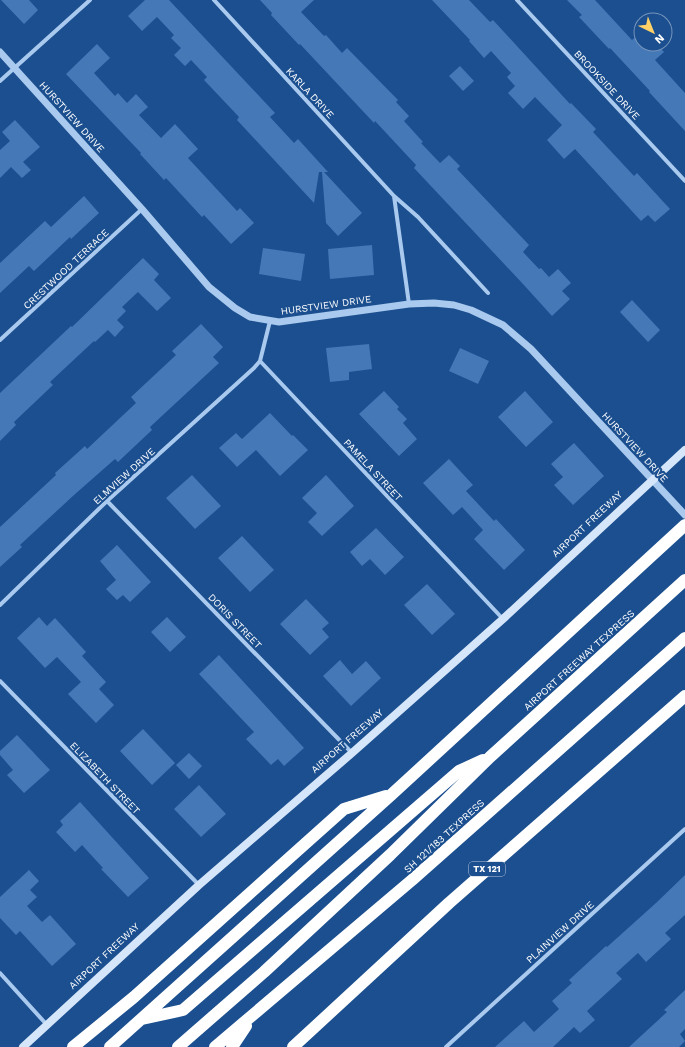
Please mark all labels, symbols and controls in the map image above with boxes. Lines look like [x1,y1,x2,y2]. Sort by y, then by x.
north arrow [633,12,673,52]
text: N [652,31,667,46]
street label: BROOKSIDE DRIVE [572,48,642,122]
street label: KARLA DRIVE [284,65,336,121]
street label: HURSTVIEW DRIVE [37,79,107,155]
street label: CRESTWOOD TERRACE [21,227,111,311]
street label: HURSTVIEW DRIVE [280,293,372,317]
street label: HURSTVIEW DRIVE [600,410,670,484]
street label: PAMELA STREET [342,437,404,503]
street label: ELMVIEW DRIVE [91,445,157,507]
street label: AIRPORT FREEWAY [550,488,625,559]
street label: DORIS STREET [206,591,264,651]
street label: AIRPORT FREEWAY TEXPRESS [521,607,637,713]
street label: AIRPORT FREEWAY [309,707,385,775]
street label: ELIZABETH STREET [68,740,142,816]
street label: SH 121/183 TEXPRESS [402,797,486,875]
road number: TX 121 [469,862,505,876]
street label: PLAINVIEW DRIVE [524,899,596,965]
street label: AIRPORT FREEWAY [67,920,142,991]

